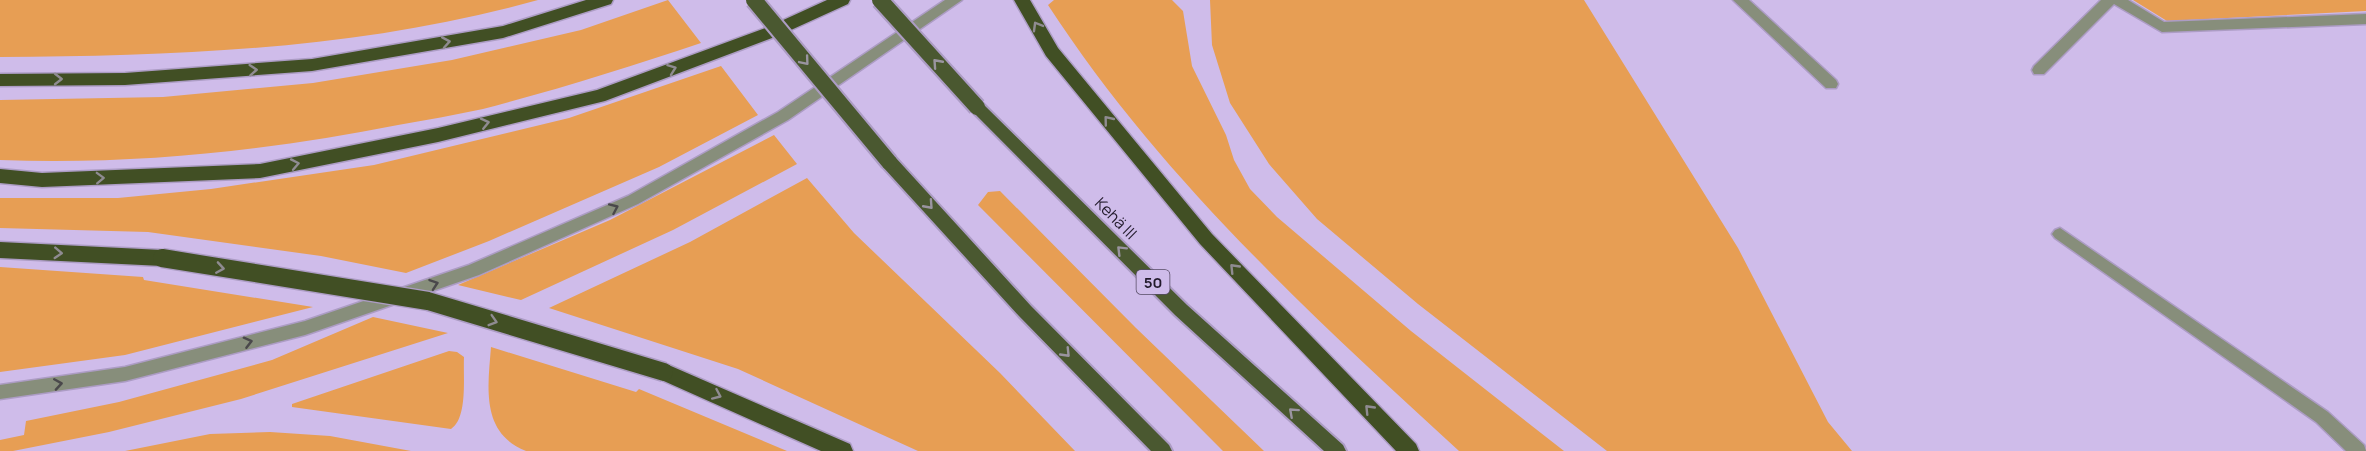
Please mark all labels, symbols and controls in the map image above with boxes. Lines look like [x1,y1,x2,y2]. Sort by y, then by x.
one-way arrow [1033,22,1044,32]
one-way arrow [441,36,451,49]
one-way arrow [798,54,809,65]
one-way arrow [933,60,944,70]
one-way arrow [249,63,258,76]
one-way arrow [666,64,677,76]
one-way arrow [54,73,63,85]
one-way arrow [1104,115,1115,126]
one-way arrow [480,118,490,131]
one-way arrow [289,158,299,171]
one-way arrow [96,171,105,184]
street label: Kehä III [1090,192,1142,244]
one-way arrow [922,198,933,209]
one-way arrow [607,204,618,216]
one-way arrow [54,246,63,259]
one-way arrow [1117,246,1128,257]
one-way arrow [215,261,224,273]
one-way arrow [1230,265,1241,275]
road number: 50 [1136,270,1170,294]
one-way arrow [428,278,439,291]
one-way arrow [487,314,498,326]
one-way arrow [243,337,253,350]
one-way arrow [1059,345,1070,356]
one-way arrow [53,378,62,390]
one-way arrow [711,388,722,400]
one-way arrow [1365,405,1376,415]
one-way arrow [1290,408,1300,419]

